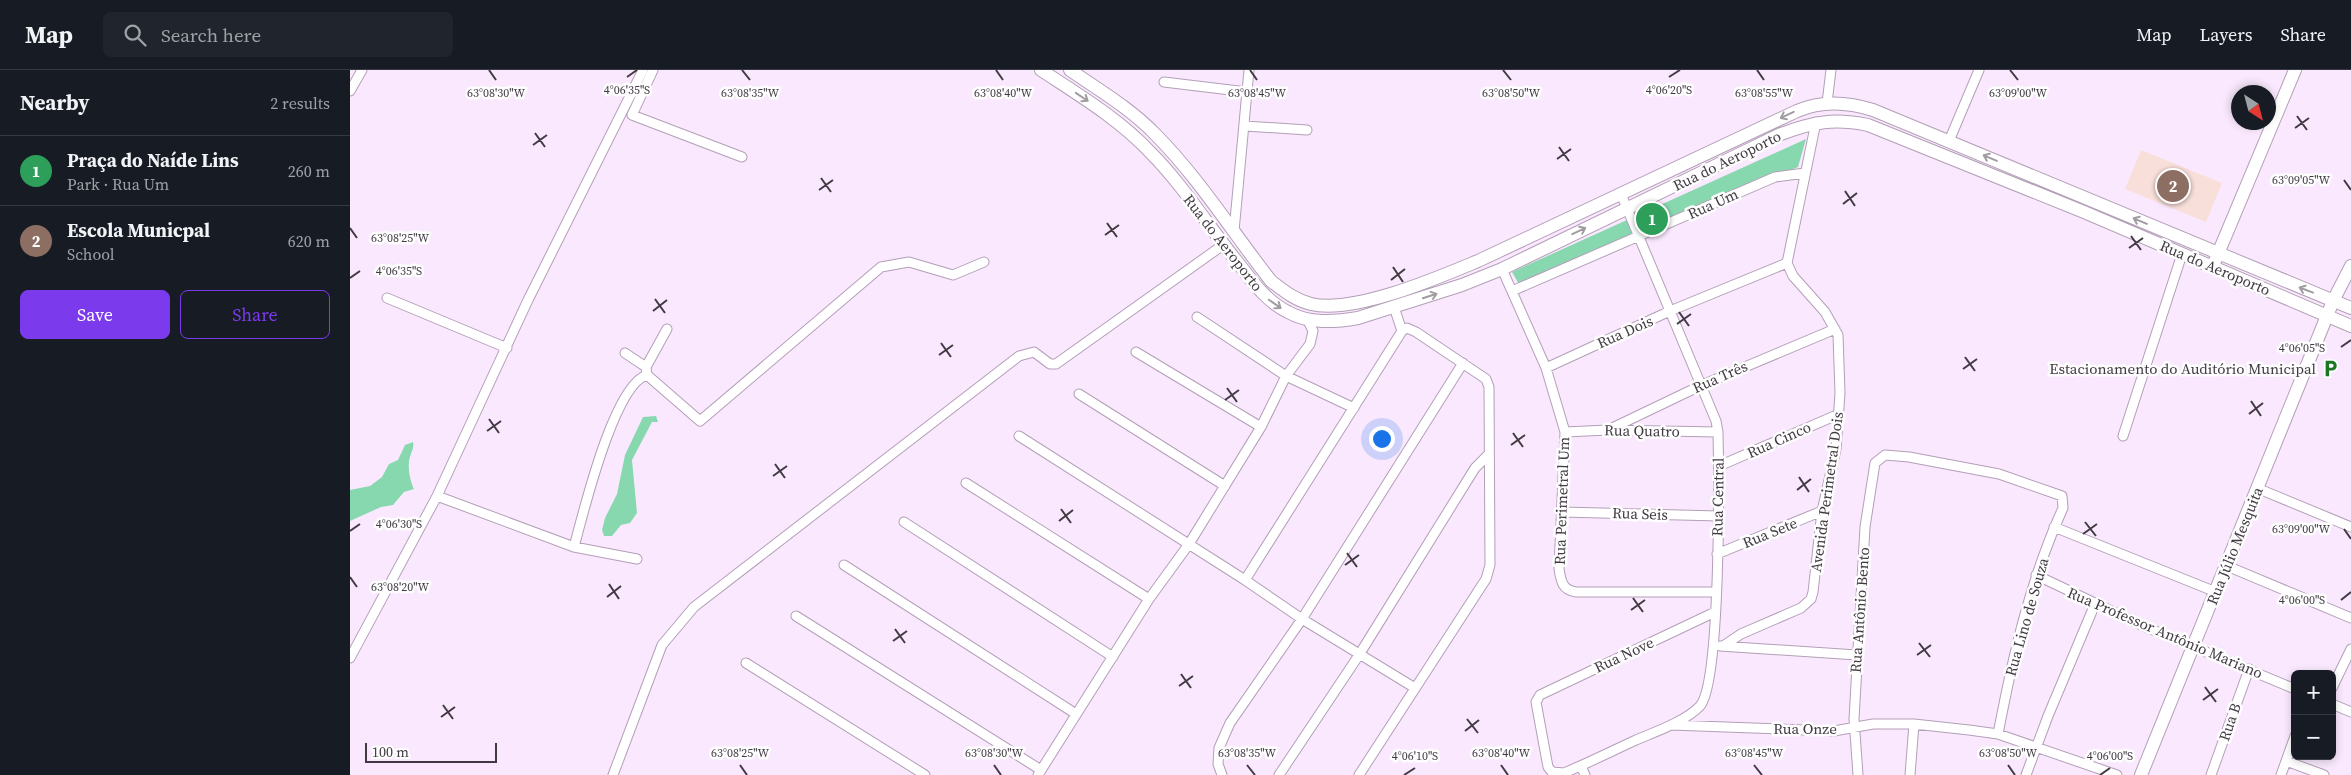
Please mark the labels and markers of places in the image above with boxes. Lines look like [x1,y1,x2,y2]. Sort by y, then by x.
pin: 2 [2157,167,2189,205]
pin: 1 [1636,200,1668,238]
place label: Estacionamento do Auditório Municipal [2049,358,2317,379]
parking icon: Estacionamento do Auditório Municipal [2320,359,2340,379]

